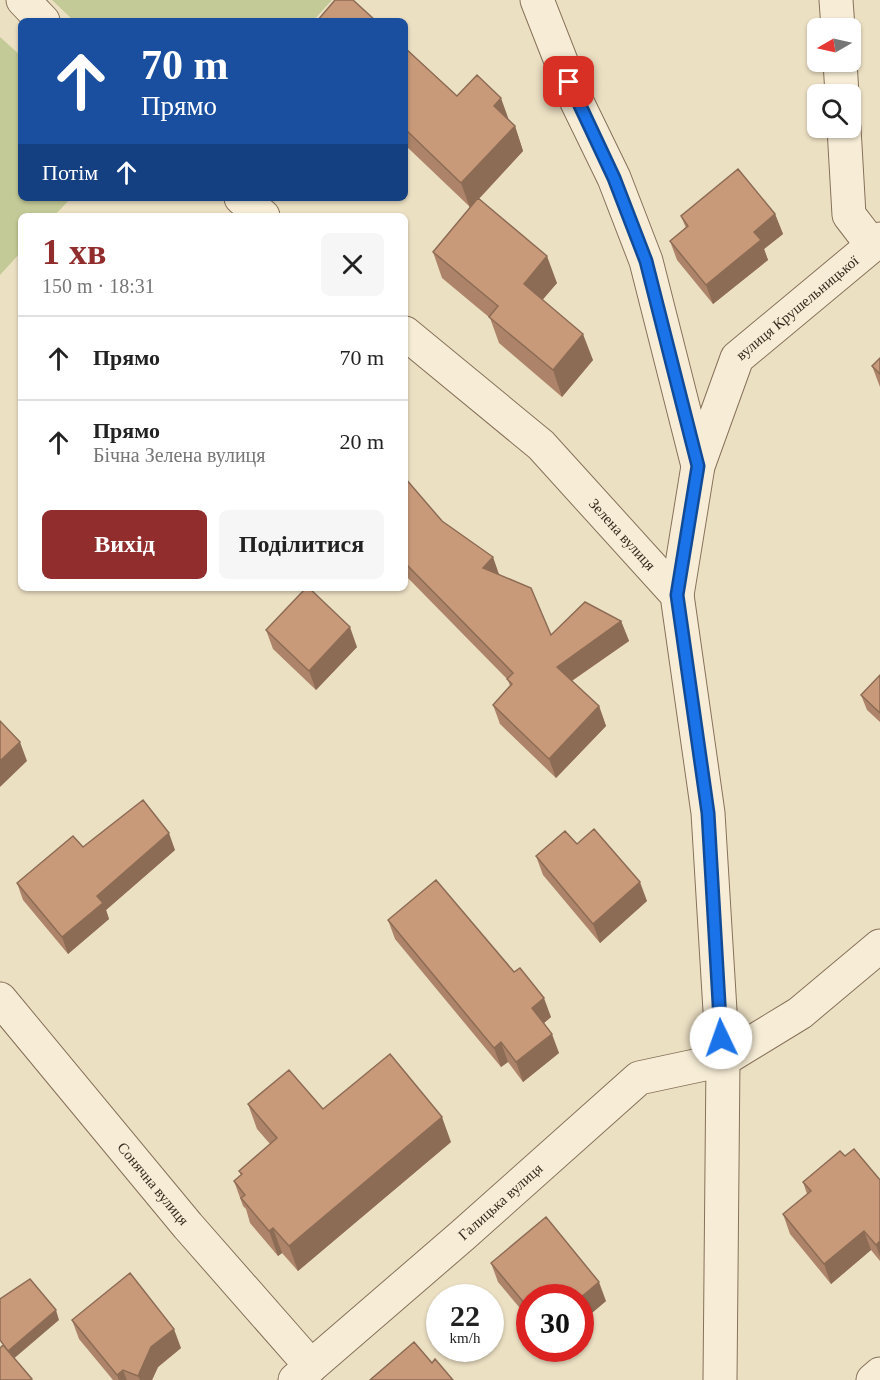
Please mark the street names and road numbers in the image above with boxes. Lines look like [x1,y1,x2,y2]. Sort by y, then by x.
street label: вулиця Крушельницької [733,252,862,363]
street label: Зелена вулиця [586,496,659,574]
street label: Сонячна вулиця [114,1139,192,1228]
street label: Галицька вулиця [455,1160,546,1243]

